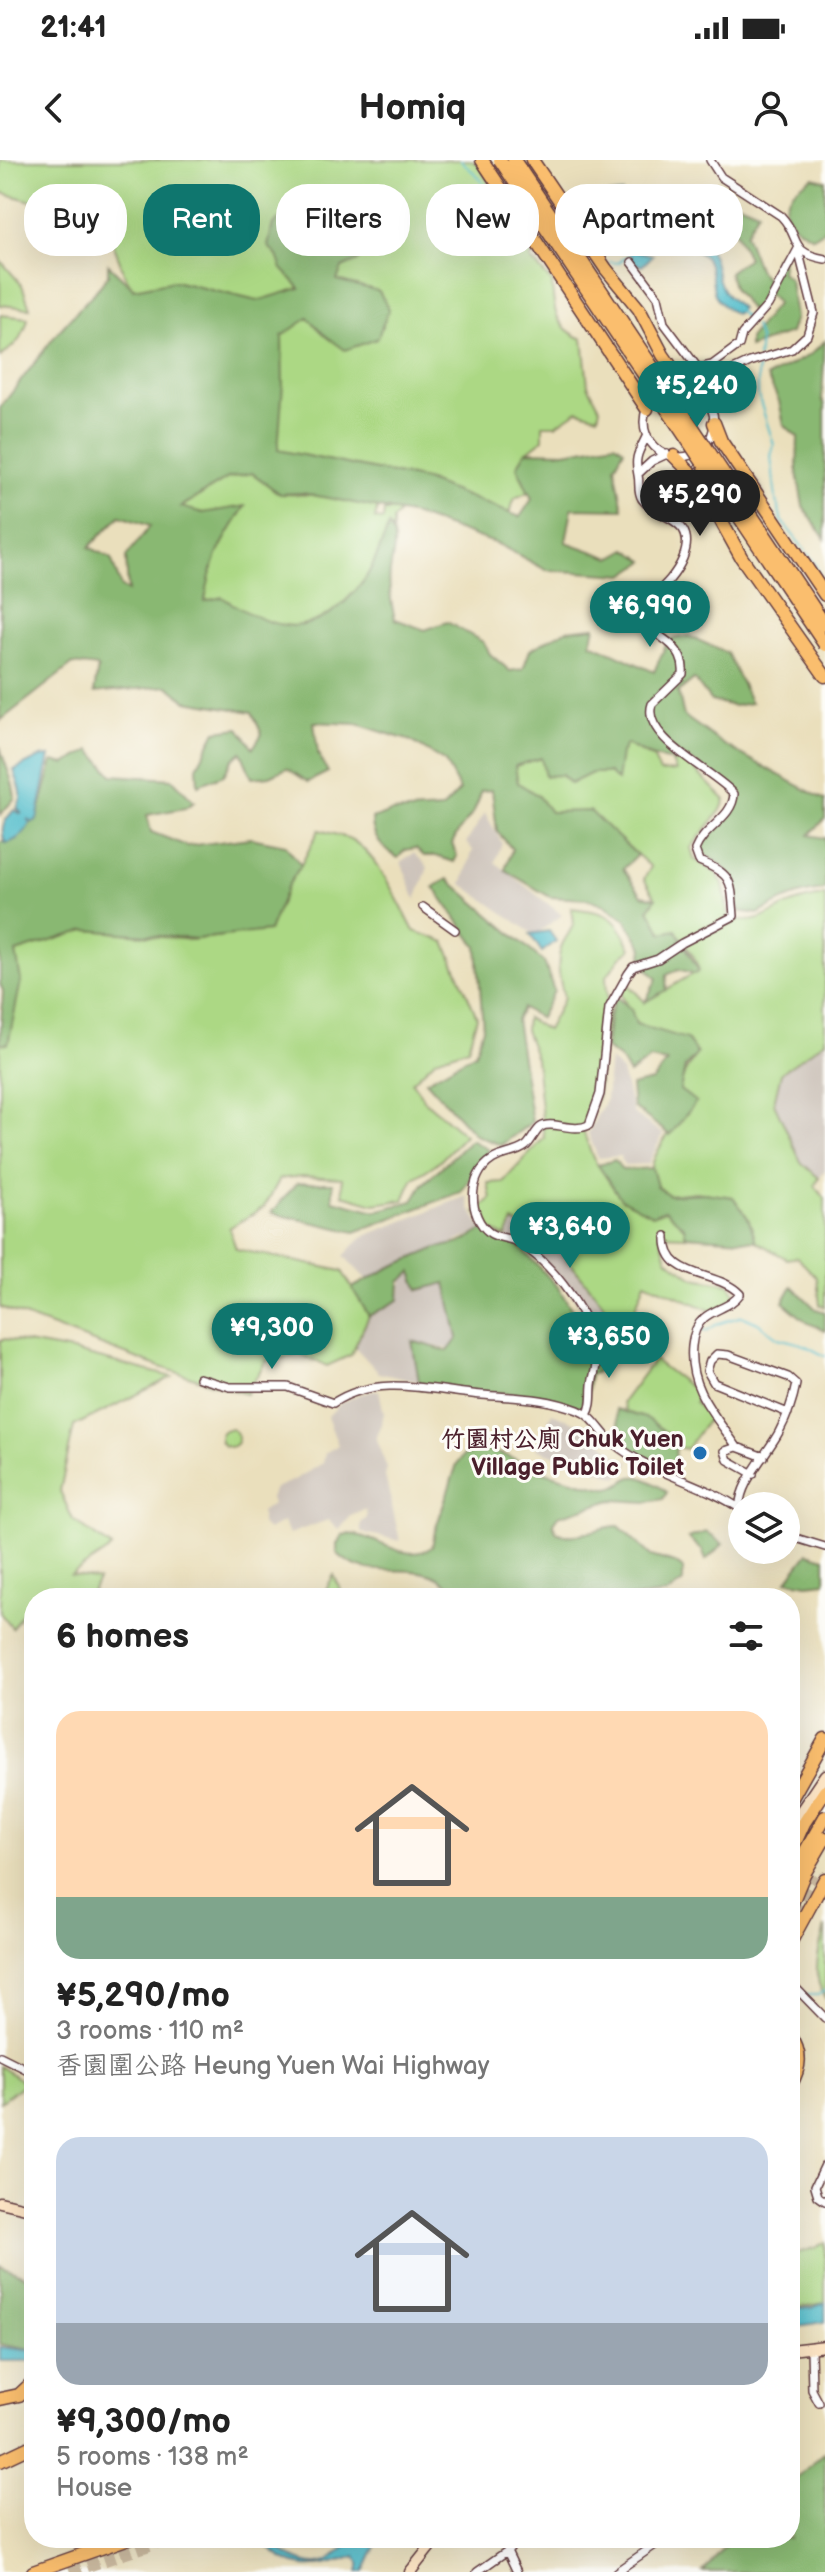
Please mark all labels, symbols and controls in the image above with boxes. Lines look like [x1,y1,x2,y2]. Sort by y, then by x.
text: 21:41 [40,10,107,46]
icon: back [32,86,76,130]
icon: person [749,86,793,130]
text: Homiq [359,87,466,130]
chip: Buy [24,184,127,256]
chip: Rent [143,184,260,256]
chip: Filters [276,184,410,256]
chip: New [426,184,539,256]
chip: Apartment [555,184,743,256]
pin: ¥5,240 [632,361,762,429]
text: ¥5,240 [656,371,738,402]
pin: ¥5,290 [635,470,765,538]
text: ¥5,290 [658,480,742,511]
pin: ¥6,990 [585,581,715,649]
text: ¥6,990 [608,591,692,622]
pin: ¥3,640 [505,1202,635,1270]
text: ¥3,640 [528,1212,612,1243]
pin: ¥9,300 [207,1303,337,1371]
pin: ¥3,650 [544,1312,674,1380]
text: ¥9,300 [230,1313,314,1344]
text: ¥3,650 [567,1322,651,1353]
place label: 竹園村公廁 Chuk Yuen Village Public Toilet [441,1425,684,1482]
marker: 竹園村公廁 Chuk Yuen Village Public Toilet [691,1444,709,1462]
map controls [728,1492,800,1564]
button: layers [728,1492,800,1564]
icon: filters [724,1614,768,1658]
text: 6 homes [56,1616,189,1657]
icon: home [340,1763,484,1907]
text: ¥5,290/mo [56,1975,230,2016]
text: 3 rooms · 110 m² [56,2016,244,2047]
text: 香園圍公路 Heung Yuen Wai Highway [56,2051,489,2082]
icon: home [340,2189,484,2333]
text: ¥9,300/mo [56,2401,231,2442]
text: 5 rooms · 138 m² [56,2442,249,2473]
text: House [56,2473,132,2504]

